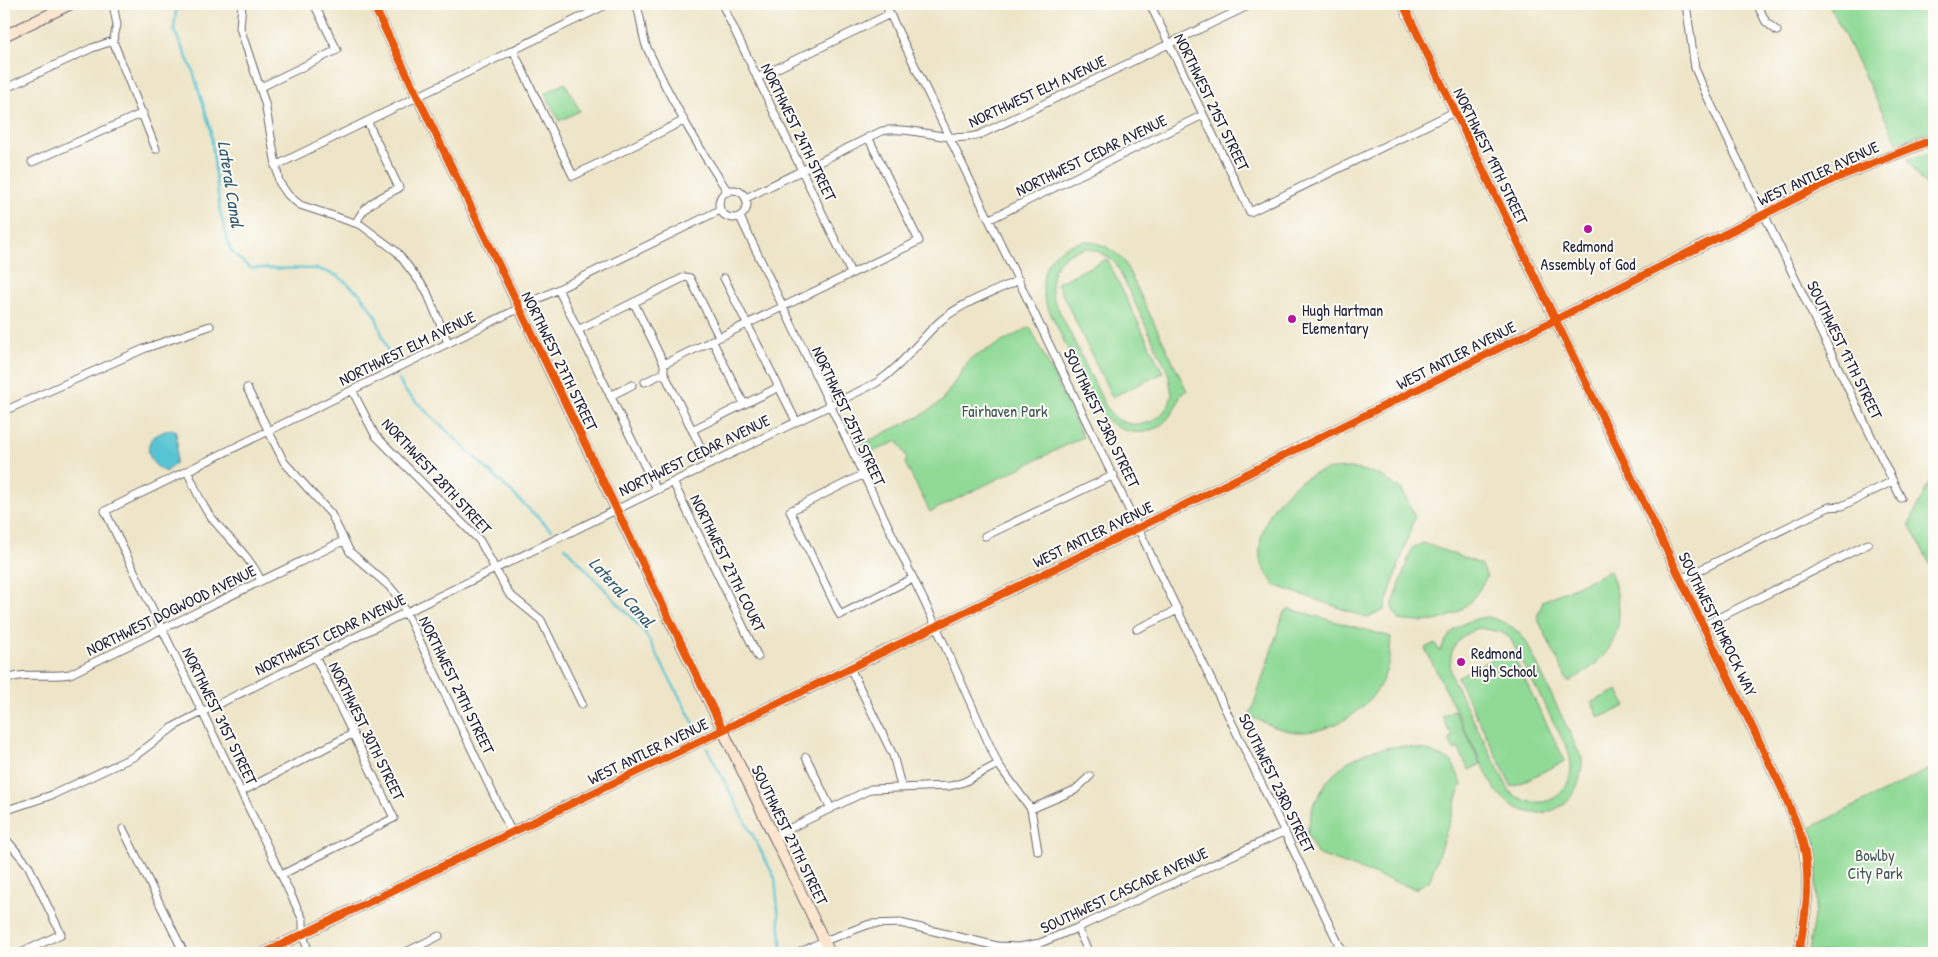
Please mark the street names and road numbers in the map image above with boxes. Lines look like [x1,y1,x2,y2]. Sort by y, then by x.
street label: NORTHWEST 21ST STREET [1169,29,1255,175]
street label: NORTHWEST ELM AVENUE [965,49,1109,133]
street label: NORTHWEST 24TH STREET [756,59,842,205]
street label: NORTHWEST 19TH STREET [1448,84,1534,228]
street label: NORTHWEST CEDAR AVENUE [1012,109,1170,201]
street label: WEST ANTLER AVENUE [1754,135,1882,211]
street label: SOUTHWEST 17TH STREET [1802,277,1888,423]
street label: NORTHWEST 27TH STREET [517,287,604,435]
street label: NORTHWEST ELM AVENUE [335,305,479,391]
street label: WEST ANTLER AVENUE [1392,315,1520,395]
street label: NORTHWEST 25TH STREET [807,343,891,490]
street label: SOUTHWEST 23RD STREET [1059,345,1146,492]
street label: NORTHWEST CEDAR AVENUE [615,409,773,501]
street label: NORTHWEST 28TH STREET [377,413,497,539]
street label: NORTHWEST 27TH COURT [685,491,771,636]
street label: WEST ANTLER AVENUE [1029,495,1157,573]
street label: SOUTHWEST RIMROCK WAY [1674,548,1762,700]
street label: NORTHWEST DOGWOOD AVENUE [82,559,260,661]
street label: NORTHWEST CEDAR AVENUE [251,588,409,680]
street label: NORTHWEST 29TH STREET [414,612,500,758]
street label: NORTHWEST 31ST STREET [177,644,263,789]
street label: NORTHWEST 30TH STREET [324,658,410,805]
street label: SOUTHWEST 23RD STREET [1234,710,1321,857]
street label: WEST ANTLER AVENUE [584,712,712,790]
street label: SOUTHWEST 27TH STREET [747,761,834,909]
street label: SOUTHWEST CASCADE AVENUE [1037,841,1211,939]

